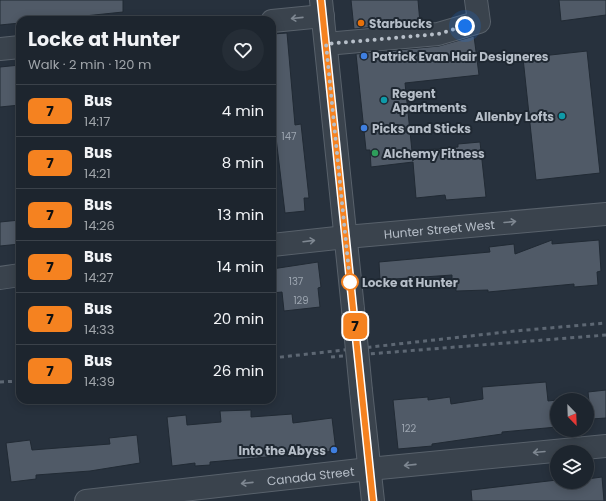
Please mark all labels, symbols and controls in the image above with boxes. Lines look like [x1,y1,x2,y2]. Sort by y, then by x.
one-way arrow [291,14,304,22]
place label: Starbucks [369,15,432,32]
your location [455,16,475,36]
marker: Starbucks [356,18,366,28]
text: Locke at Hunter [28,26,180,53]
button: heart [222,29,264,71]
place label: Patrick Evan Hair Designeres [372,48,549,65]
marker: Patrick Evan Hair Designeres [359,51,369,61]
text: Walk · 2 min · 120 m [28,55,151,74]
place label: Regent Apartments [392,85,467,116]
text: Bus [84,90,112,111]
marker: Regent Apartments [379,95,389,105]
text: 4 min [222,100,264,121]
text: 7 [46,101,54,121]
place label: Allenby Lofts [475,108,554,125]
marker: Allenby Lofts [557,111,567,121]
text: 14:17 [84,112,110,131]
place label: Picks and Sticks [372,120,471,137]
marker: Picks and Sticks [359,123,369,133]
house number: 147 [282,129,297,144]
text: Bus [84,142,112,163]
place label: Alchemy Fitness [383,145,485,162]
marker: Alchemy Fitness [370,148,380,158]
text: 8 min [222,152,264,173]
text: 7 [46,153,54,173]
text: 14:21 [84,164,111,183]
text: Bus [84,194,112,215]
text: 13 min [218,204,264,225]
text: 7 [46,205,54,225]
street label: Hunter Street West [383,215,495,242]
text: 14:26 [84,216,115,235]
one-way arrow [503,219,516,226]
one-way arrow [302,237,315,245]
text: Bus [84,246,112,267]
text: 14 min [217,256,264,277]
text: 7 [46,257,54,277]
text: 14:27 [84,268,114,287]
marker: Locke at Hunter [341,273,359,291]
house number: 137 [289,274,304,289]
place label: Locke at Hunter [362,274,458,291]
house number: 129 [293,293,309,308]
text: Bus [84,298,112,319]
text: 20 min [213,308,264,329]
text: 7 [46,309,54,329]
line badge: 7 [342,313,368,339]
text: 7 [351,316,359,336]
text: 14:33 [84,320,114,339]
text: Bus [84,350,112,371]
text: 26 min [213,360,264,381]
text: 7 [46,361,54,381]
text: 14:39 [84,372,115,391]
north arrow [550,393,594,437]
map controls [550,393,594,489]
house number: 122 [402,421,417,436]
place label: Into the Abyss [238,442,326,459]
marker: Into the Abyss [329,445,339,455]
button: layers [550,445,594,489]
one-way arrow [533,449,546,456]
one-way arrow [404,461,417,468]
street label: Canada Street [266,462,355,489]
one-way arrow [241,479,254,487]

